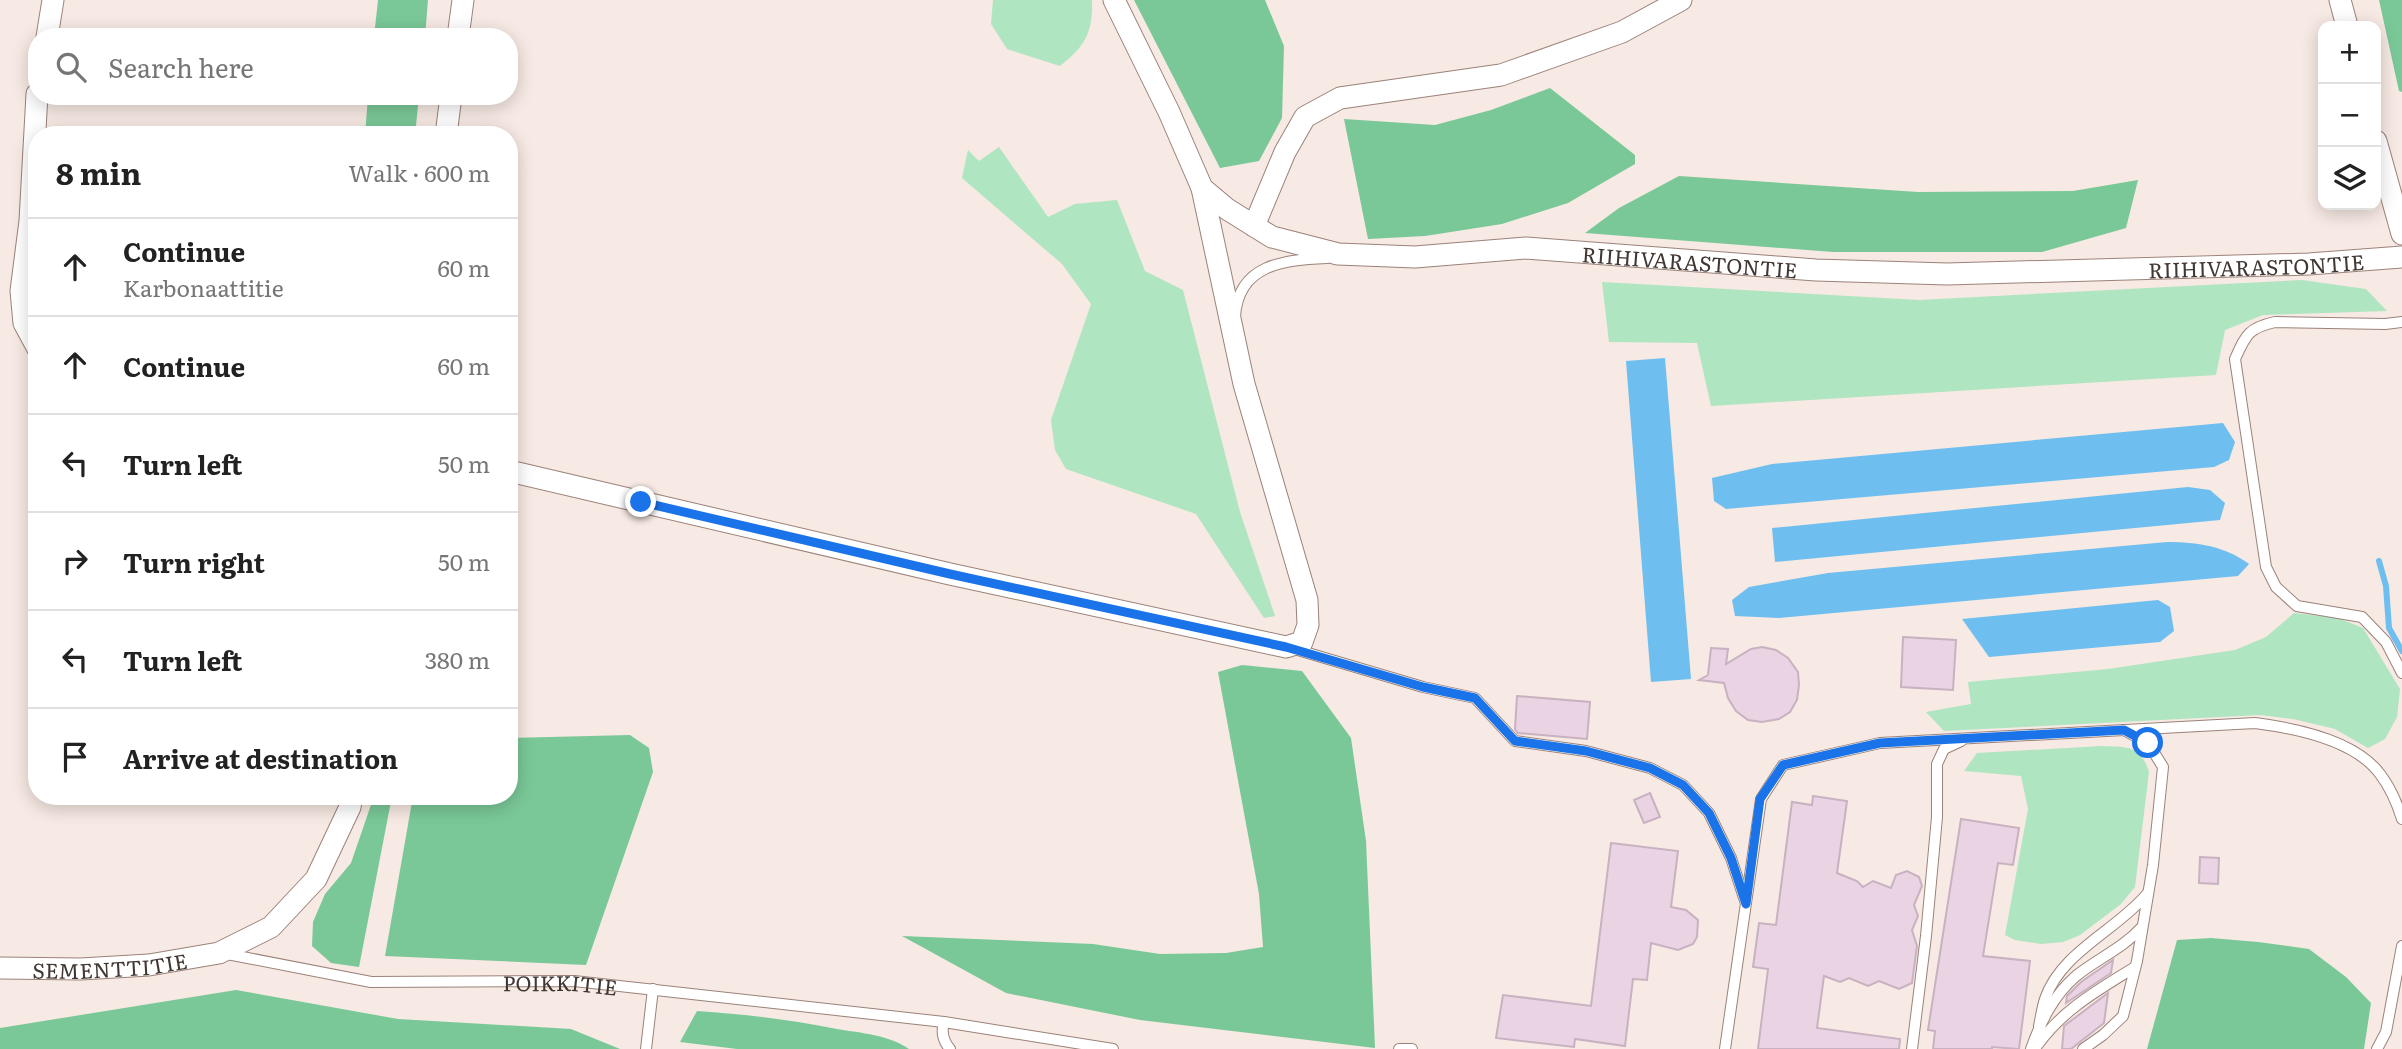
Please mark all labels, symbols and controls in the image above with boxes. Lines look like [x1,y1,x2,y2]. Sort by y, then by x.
map controls [2318,21,2381,210]
button: + [2318,21,2381,84]
search box [28,28,518,105]
text: Search here [108,47,254,86]
icon: search [52,48,90,86]
button: − [2318,84,2381,147]
button: layers [2318,147,2381,210]
text: 8 min [56,150,141,194]
text: Walk · 600 m [348,155,490,189]
text: Continue [123,231,245,270]
street label: RIIHIVARASTONTIE [1581,237,1799,284]
street label: RIIHIVARASTONTIE [2148,244,2365,284]
icon: ahead [56,248,94,286]
text: 60 m [437,250,490,284]
text: Karbonaattitie [123,270,284,304]
icon: ahead [56,346,94,384]
text: Continue [123,346,245,385]
text: 60 m [437,348,490,382]
icon: left [56,444,94,482]
text: Turn left [123,444,242,483]
text: 50 m [438,446,490,480]
route end [625,486,656,517]
icon: right [56,542,94,580]
text: Turn right [123,542,265,581]
text: 50 m [438,544,490,578]
icon: left [56,640,94,678]
text: Turn left [123,640,242,679]
text: 380 m [425,642,490,676]
route start [2132,727,2163,758]
icon: arrive [56,738,94,776]
text: Arrive at destination [123,738,398,777]
street label: SEMENTTITIE [32,943,189,985]
street label: POIKKITIE [503,965,619,1001]

